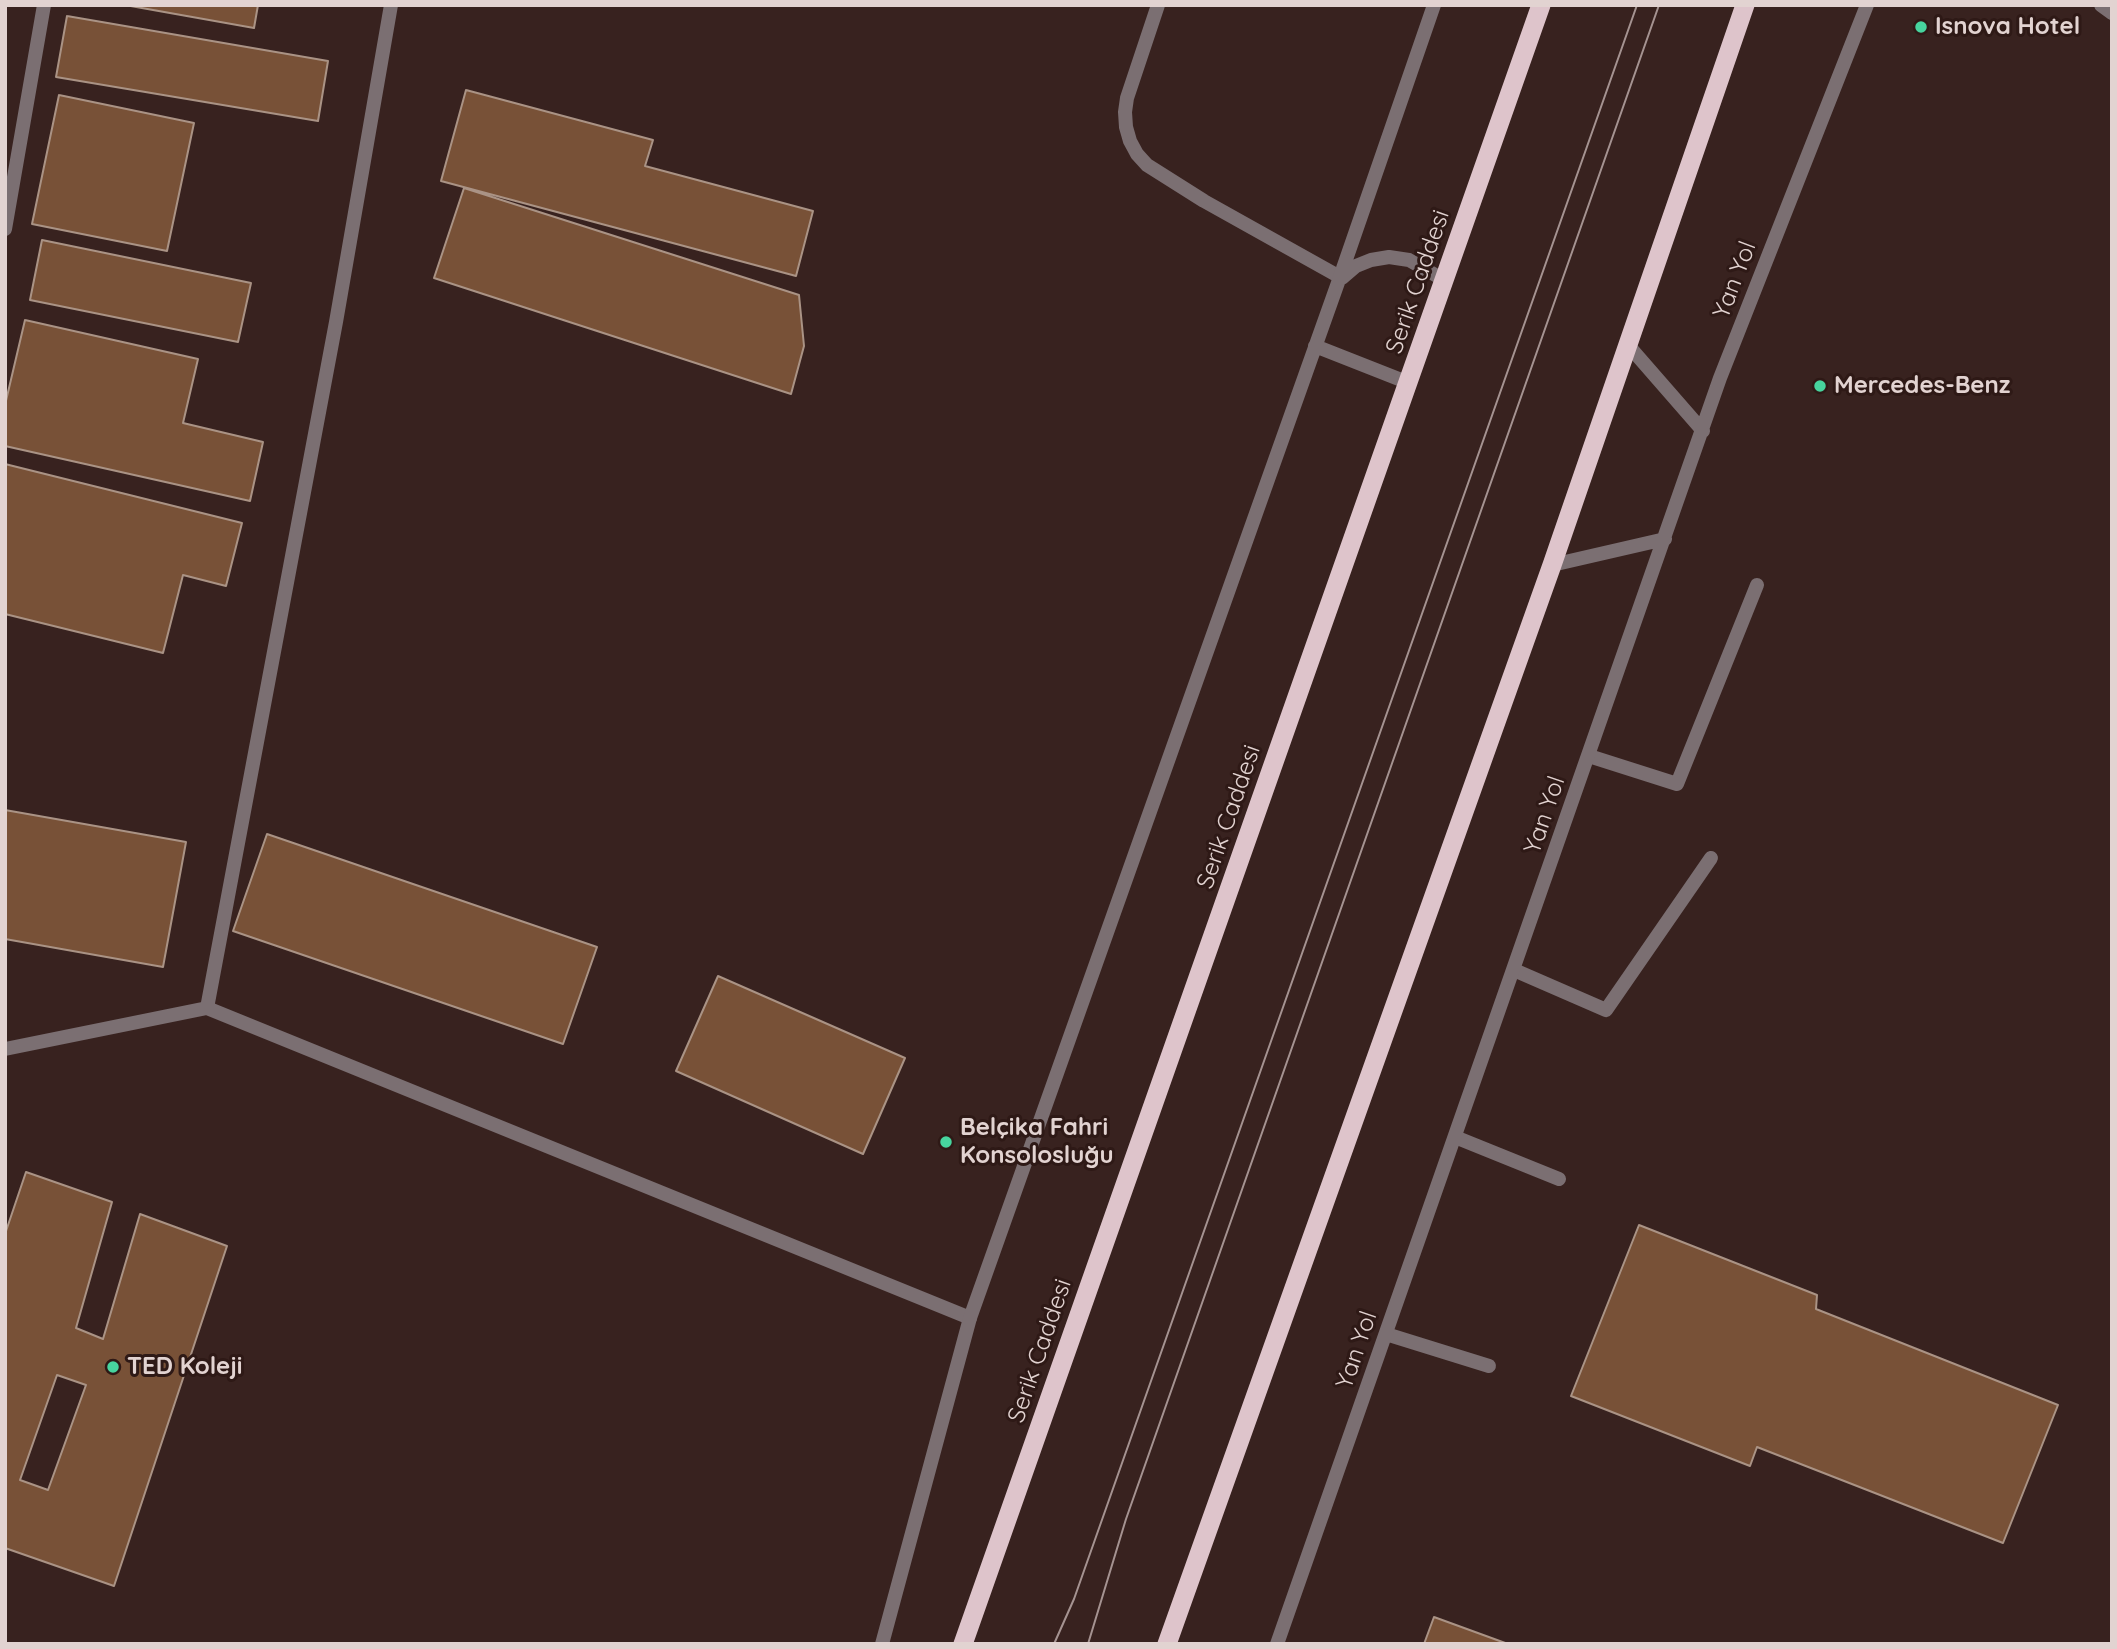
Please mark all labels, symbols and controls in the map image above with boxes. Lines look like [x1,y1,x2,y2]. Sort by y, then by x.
place label: Isnova Hotel [1935,13,2080,41]
marker: Isnova Hotel [1913,19,1929,35]
street label: Serik Caddesi [1380,206,1456,358]
street label: Yan Yol [1707,237,1763,323]
place label: Mercedes-Benz [1834,372,2010,400]
marker: Mercedes-Benz [1812,378,1828,394]
street label: Serik Caddesi [1191,741,1267,893]
street label: Yan Yol [1518,772,1572,858]
place label: Belçika Fahri Konsolosluğu [960,1114,1114,1170]
marker: Belçika Fahri Konsolosluğu [938,1134,954,1150]
street label: Serik Caddesi [1002,1275,1078,1427]
street label: Yan Yol [1330,1307,1384,1393]
place label: TED Koleji [127,1353,242,1381]
marker: TED Koleji [105,1359,121,1375]

